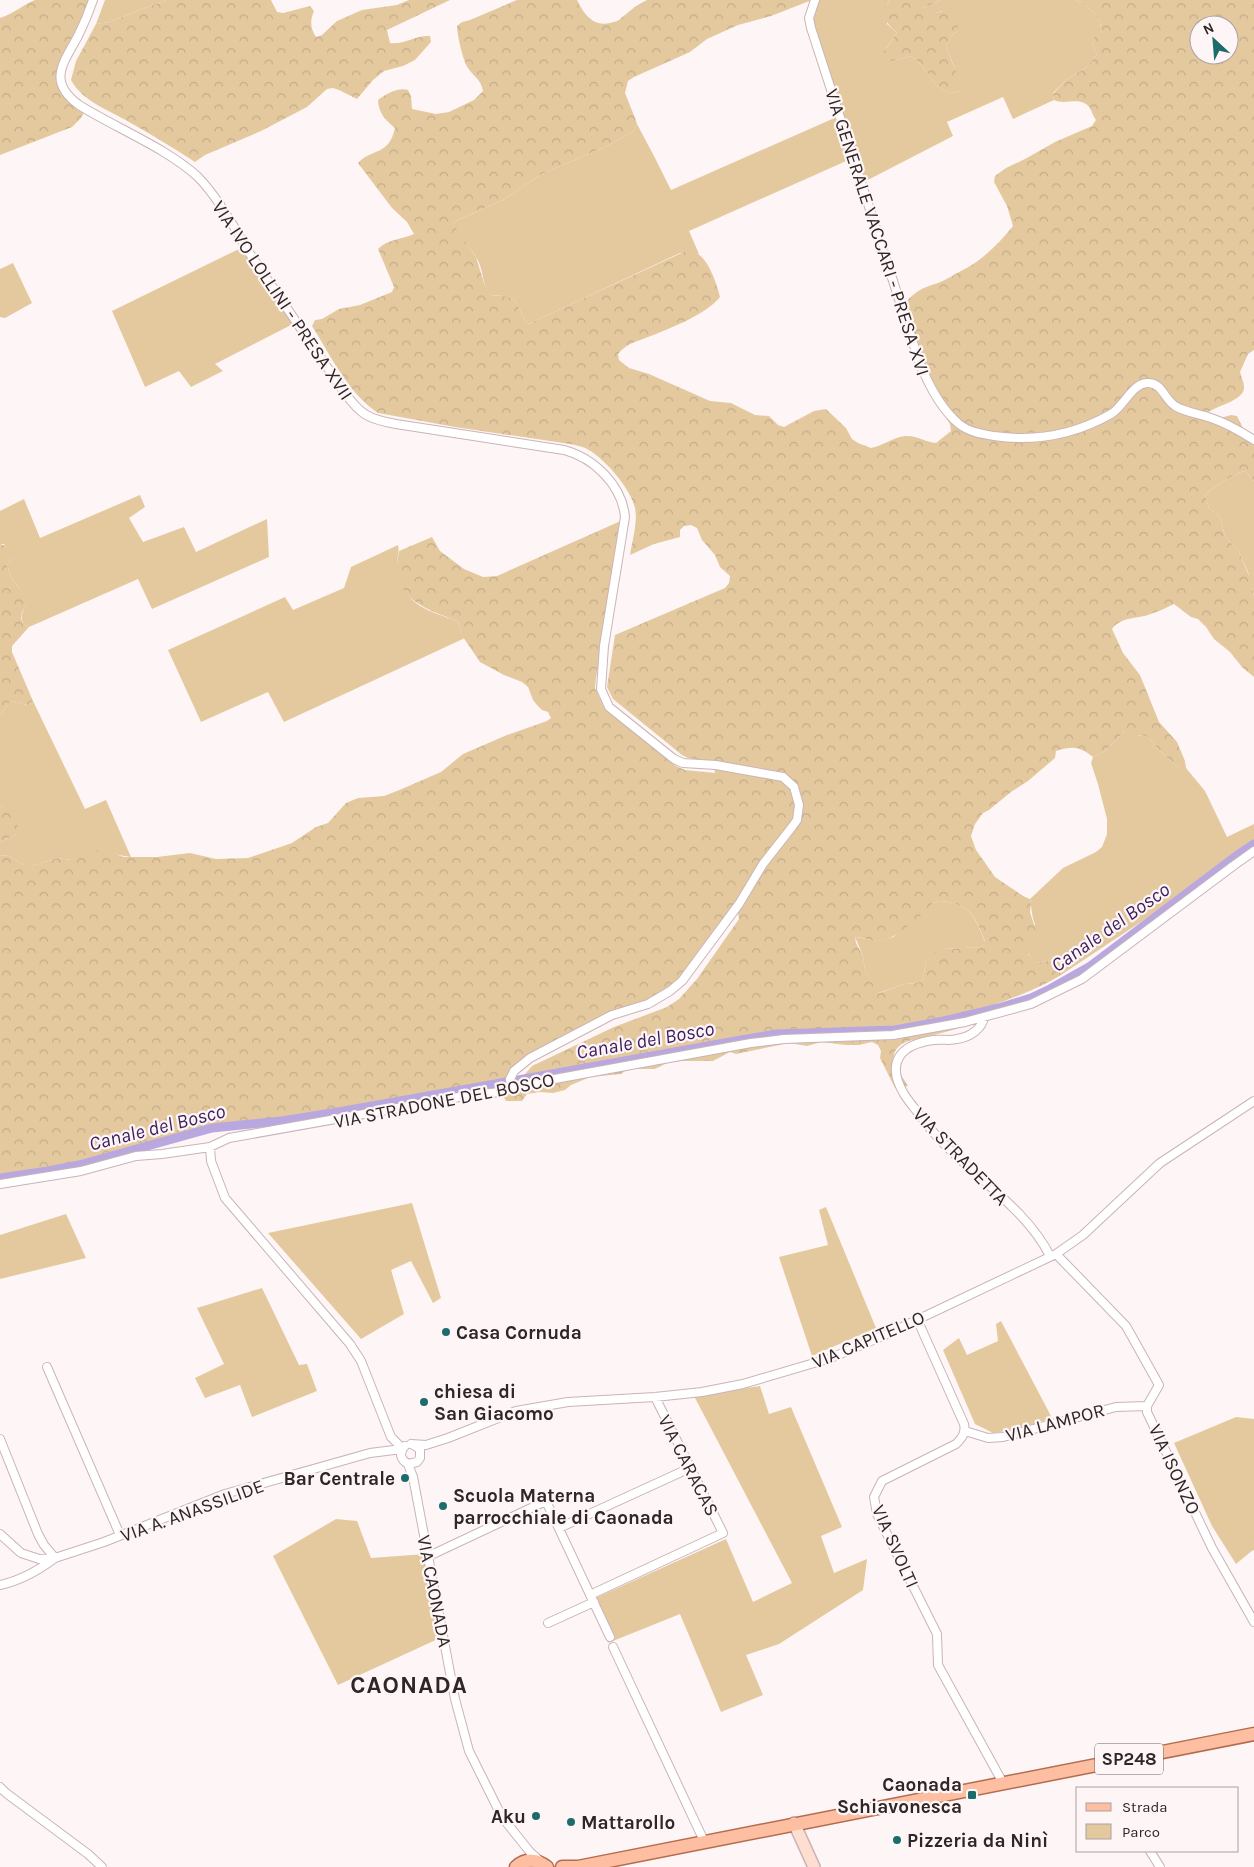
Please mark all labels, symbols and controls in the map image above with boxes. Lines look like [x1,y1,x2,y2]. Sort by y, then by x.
north arrow [1189,15,1239,65]
text: N [1200,19,1217,39]
street label: VIA GENERALE VACCARI - PRESA XVI [820,86,934,379]
street label: VIA IVO LOLLINI - PRESA XVII [207,197,357,404]
water label: Canale del Bosco [1047,878,1174,977]
water label: Canale del Bosco [574,1017,716,1064]
street label: VIA STRADONE DEL BOSCO [332,1069,556,1133]
water label: Canale del Bosco [87,1099,228,1156]
street label: VIA STRADETTA [908,1103,1012,1210]
street label: VIA CAPITELLO [809,1306,928,1374]
place label: Casa Cornuda [456,1322,582,1344]
marker: Casa Cornuda [440,1326,452,1338]
place label: chiesa di San Giacomo [434,1381,554,1425]
marker: chiesa di San Giacomo [418,1396,430,1408]
street label: VIA LAMPOR [1003,1399,1107,1447]
street label: VIA CARACAS [653,1411,723,1520]
street label: VIA ISONZO [1144,1421,1205,1518]
place label: Bar Centrale [283,1468,395,1490]
marker: Bar Centrale [399,1472,411,1484]
street label: VIA A. ANASSILIDE [118,1475,267,1547]
place label: Scuola Materna parrocchiale di Caonada [453,1485,674,1529]
marker: Scuola Materna parrocchiale di Caonada [437,1500,449,1512]
street label: VIA SVOLTI [867,1501,923,1591]
street label: VIA CAONADA [412,1533,456,1649]
district label: CAONADA [350,1671,468,1699]
road number: SP248 [1095,1744,1163,1775]
place label: Caonada Schiavonesca [837,1774,962,1818]
legend [1076,1787,1239,1852]
marker: Caonada Schiavonesca [966,1789,978,1801]
text: Strada [1122,1798,1168,1816]
place label: Aku [491,1806,526,1828]
marker: Aku [530,1810,542,1822]
place label: Mattarollo [581,1812,675,1834]
marker: Mattarollo [565,1816,577,1828]
text: Parco [1122,1823,1160,1841]
place label: Pizzeria da Ninì [907,1830,1048,1852]
marker: Pizzeria da Ninì [891,1834,903,1846]

